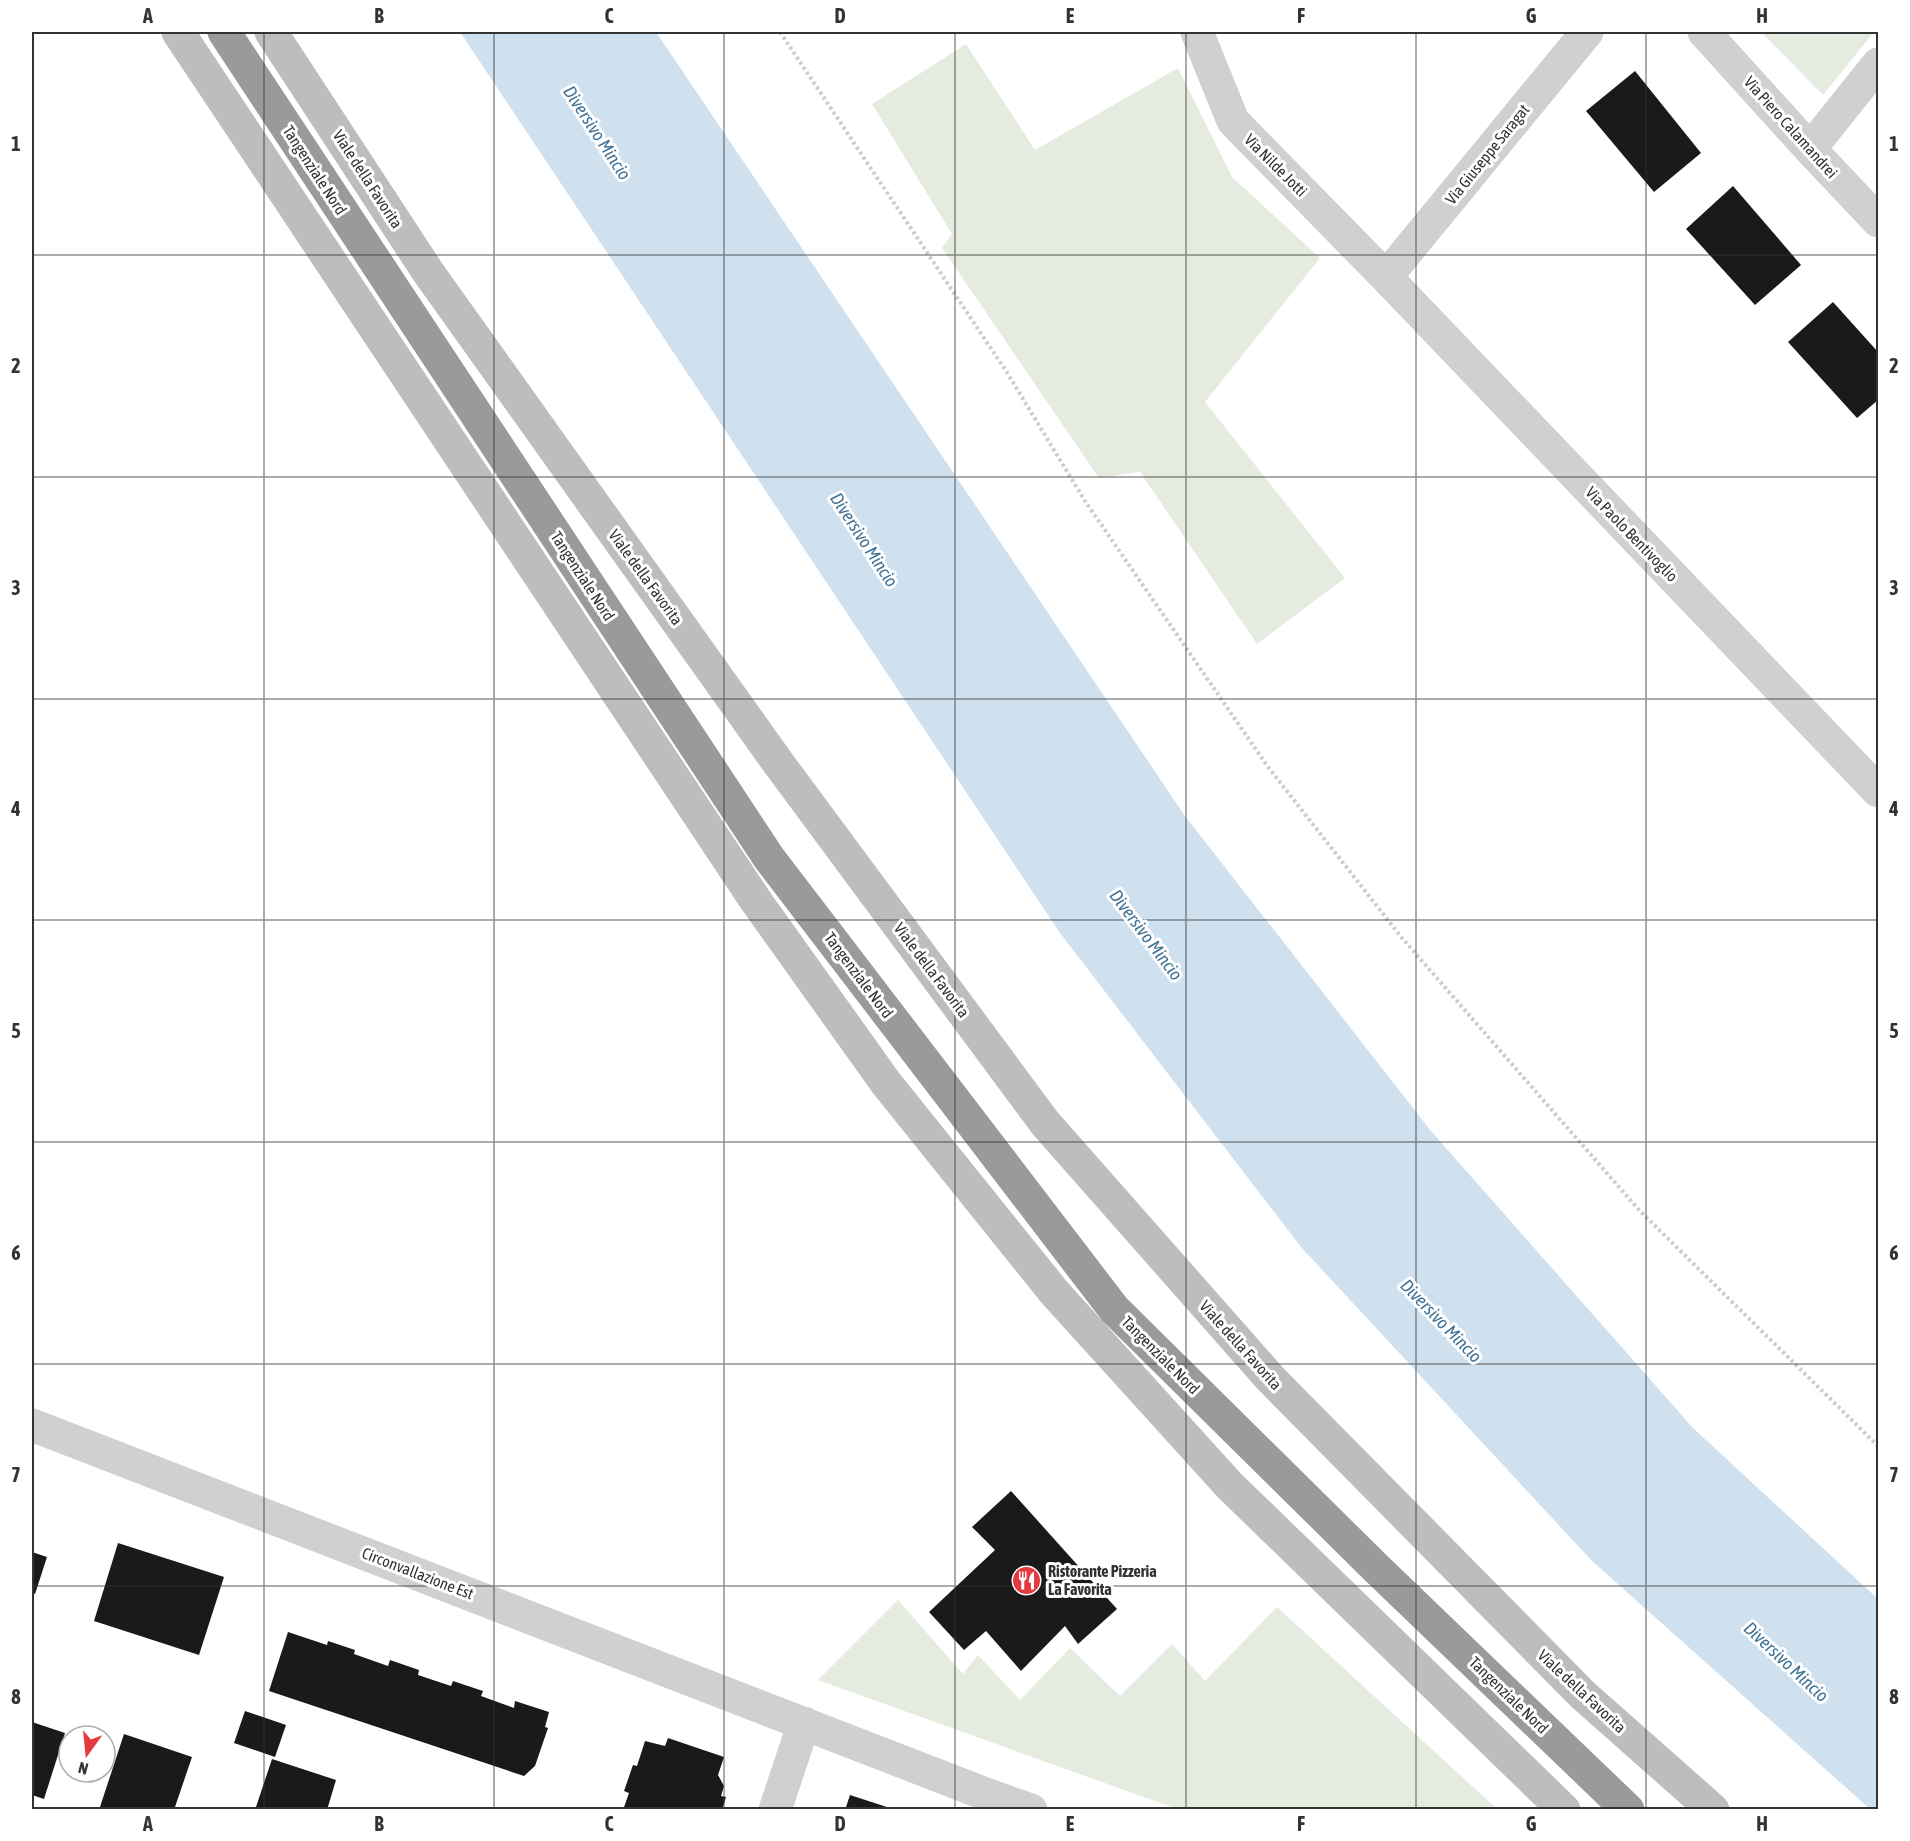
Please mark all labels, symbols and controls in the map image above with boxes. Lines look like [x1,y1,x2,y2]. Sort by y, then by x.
text: A [142,4,153,27]
text: B [374,4,384,27]
text: C [605,4,614,27]
text: D [834,4,846,27]
text: E [1066,4,1075,27]
text: F [1297,4,1305,27]
text: G [1526,4,1537,27]
text: H [1756,4,1768,27]
street label: Via Piero Calamandrei [1741,73,1841,181]
water label: Diversivo Mincio [559,82,636,184]
street label: Via Giuseppe Saragat [1441,100,1534,208]
street label: Tangenziale Nord [279,122,350,218]
street label: Viale della Favorita [330,127,406,231]
street label: Via Nilde Jotti [1241,130,1311,200]
text: 1 [11,132,21,155]
text: 1 [1889,132,1899,155]
text: 2 [11,354,21,377]
text: 2 [1889,354,1899,377]
street label: Via Paolo Bentivoglio [1582,483,1682,586]
water label: Diversivo Mincio [826,489,903,591]
street label: Viale della Favorita [605,526,687,628]
street label: Tangenziale Nord [547,528,618,624]
text: 3 [11,576,21,599]
text: 3 [1889,576,1899,599]
text: 4 [10,797,21,820]
text: 4 [1888,797,1899,820]
water label: Diversivo Mincio [1106,885,1187,984]
street label: Viale della Favorita [891,919,973,1021]
street label: Tangenziale Nord [820,929,897,1022]
text: 5 [11,1019,21,1042]
text: 5 [1889,1019,1899,1042]
text: 6 [11,1241,21,1264]
text: 6 [1889,1241,1899,1264]
water label: Diversivo Mincio [1396,1275,1486,1367]
street label: Viale della Favorita [1196,1297,1286,1393]
street label: Tangenziale Nord [1118,1312,1204,1398]
text: 7 [11,1463,21,1486]
text: 7 [1889,1463,1899,1486]
street label: Circonvallazione Est [360,1543,477,1603]
place label: Ristorante Pizzeria La Favorita [1048,1562,1157,1598]
restaurant icon: Ristorante Pizzeria La Favorita [1011,1564,1043,1596]
water label: Diversivo Mincio [1740,1617,1833,1706]
street label: Viale della Favorita [1534,1646,1630,1736]
street label: Tangenziale Nord [1465,1653,1552,1738]
text: 8 [11,1685,21,1708]
text: 8 [1889,1685,1899,1708]
north arrow [57,1724,117,1784]
text: N [76,1759,90,1778]
text: A [142,1812,153,1835]
text: B [374,1812,384,1835]
text: C [605,1812,614,1835]
text: D [834,1812,846,1835]
text: E [1066,1812,1075,1835]
text: F [1297,1812,1305,1835]
text: G [1526,1812,1537,1835]
text: H [1756,1812,1768,1835]

